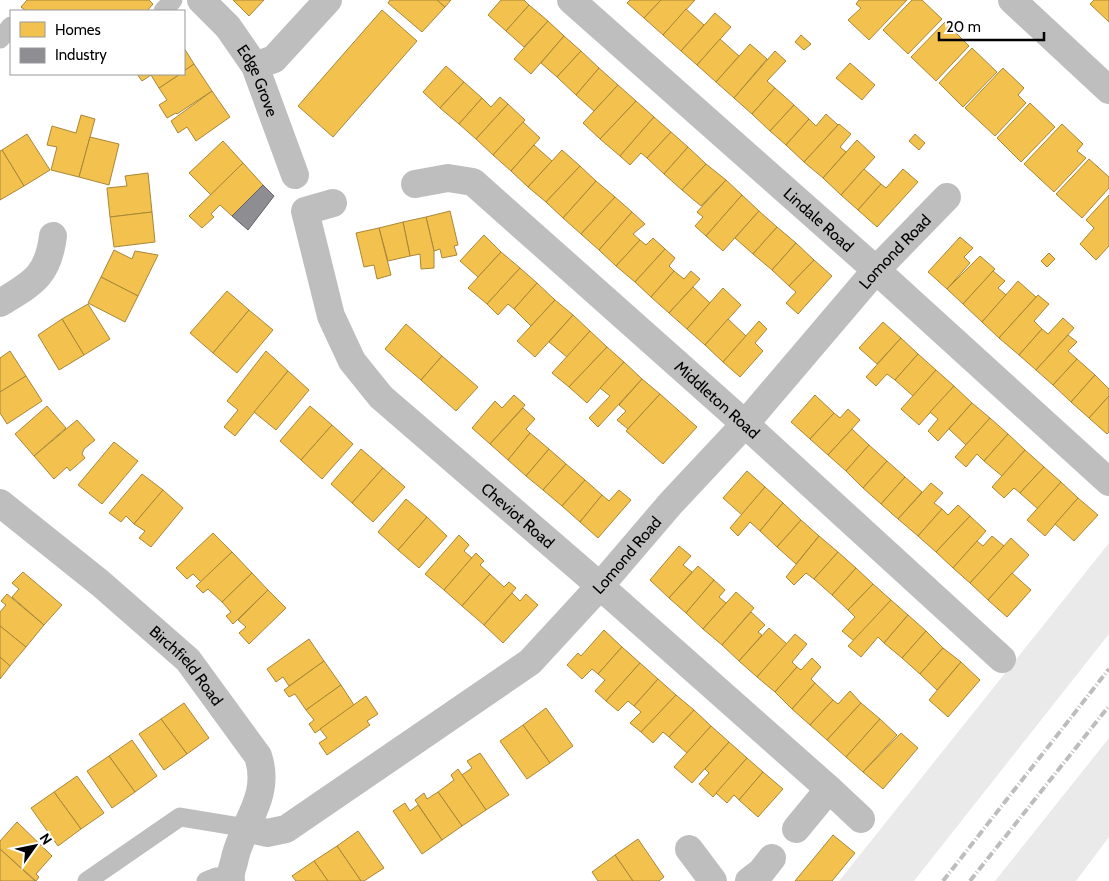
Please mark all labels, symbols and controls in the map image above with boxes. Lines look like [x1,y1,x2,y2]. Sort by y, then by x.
legend [10,10,185,75]
scale bar [939,10,1044,42]
text: 20 m [946,18,981,36]
text: Homes [55,21,101,39]
street label: Edge Grove [233,41,282,119]
text: Industry [55,46,107,64]
street label: Lindale Road [780,183,858,255]
street label: Lomond Road [855,210,935,293]
street label: Middleton Road [671,357,764,442]
street label: Cheviot Road [477,478,558,552]
street label: Lomond Road [588,512,665,598]
street label: Birchfield Road [146,621,227,709]
north arrow [10,821,60,871]
text: N [36,830,56,848]

